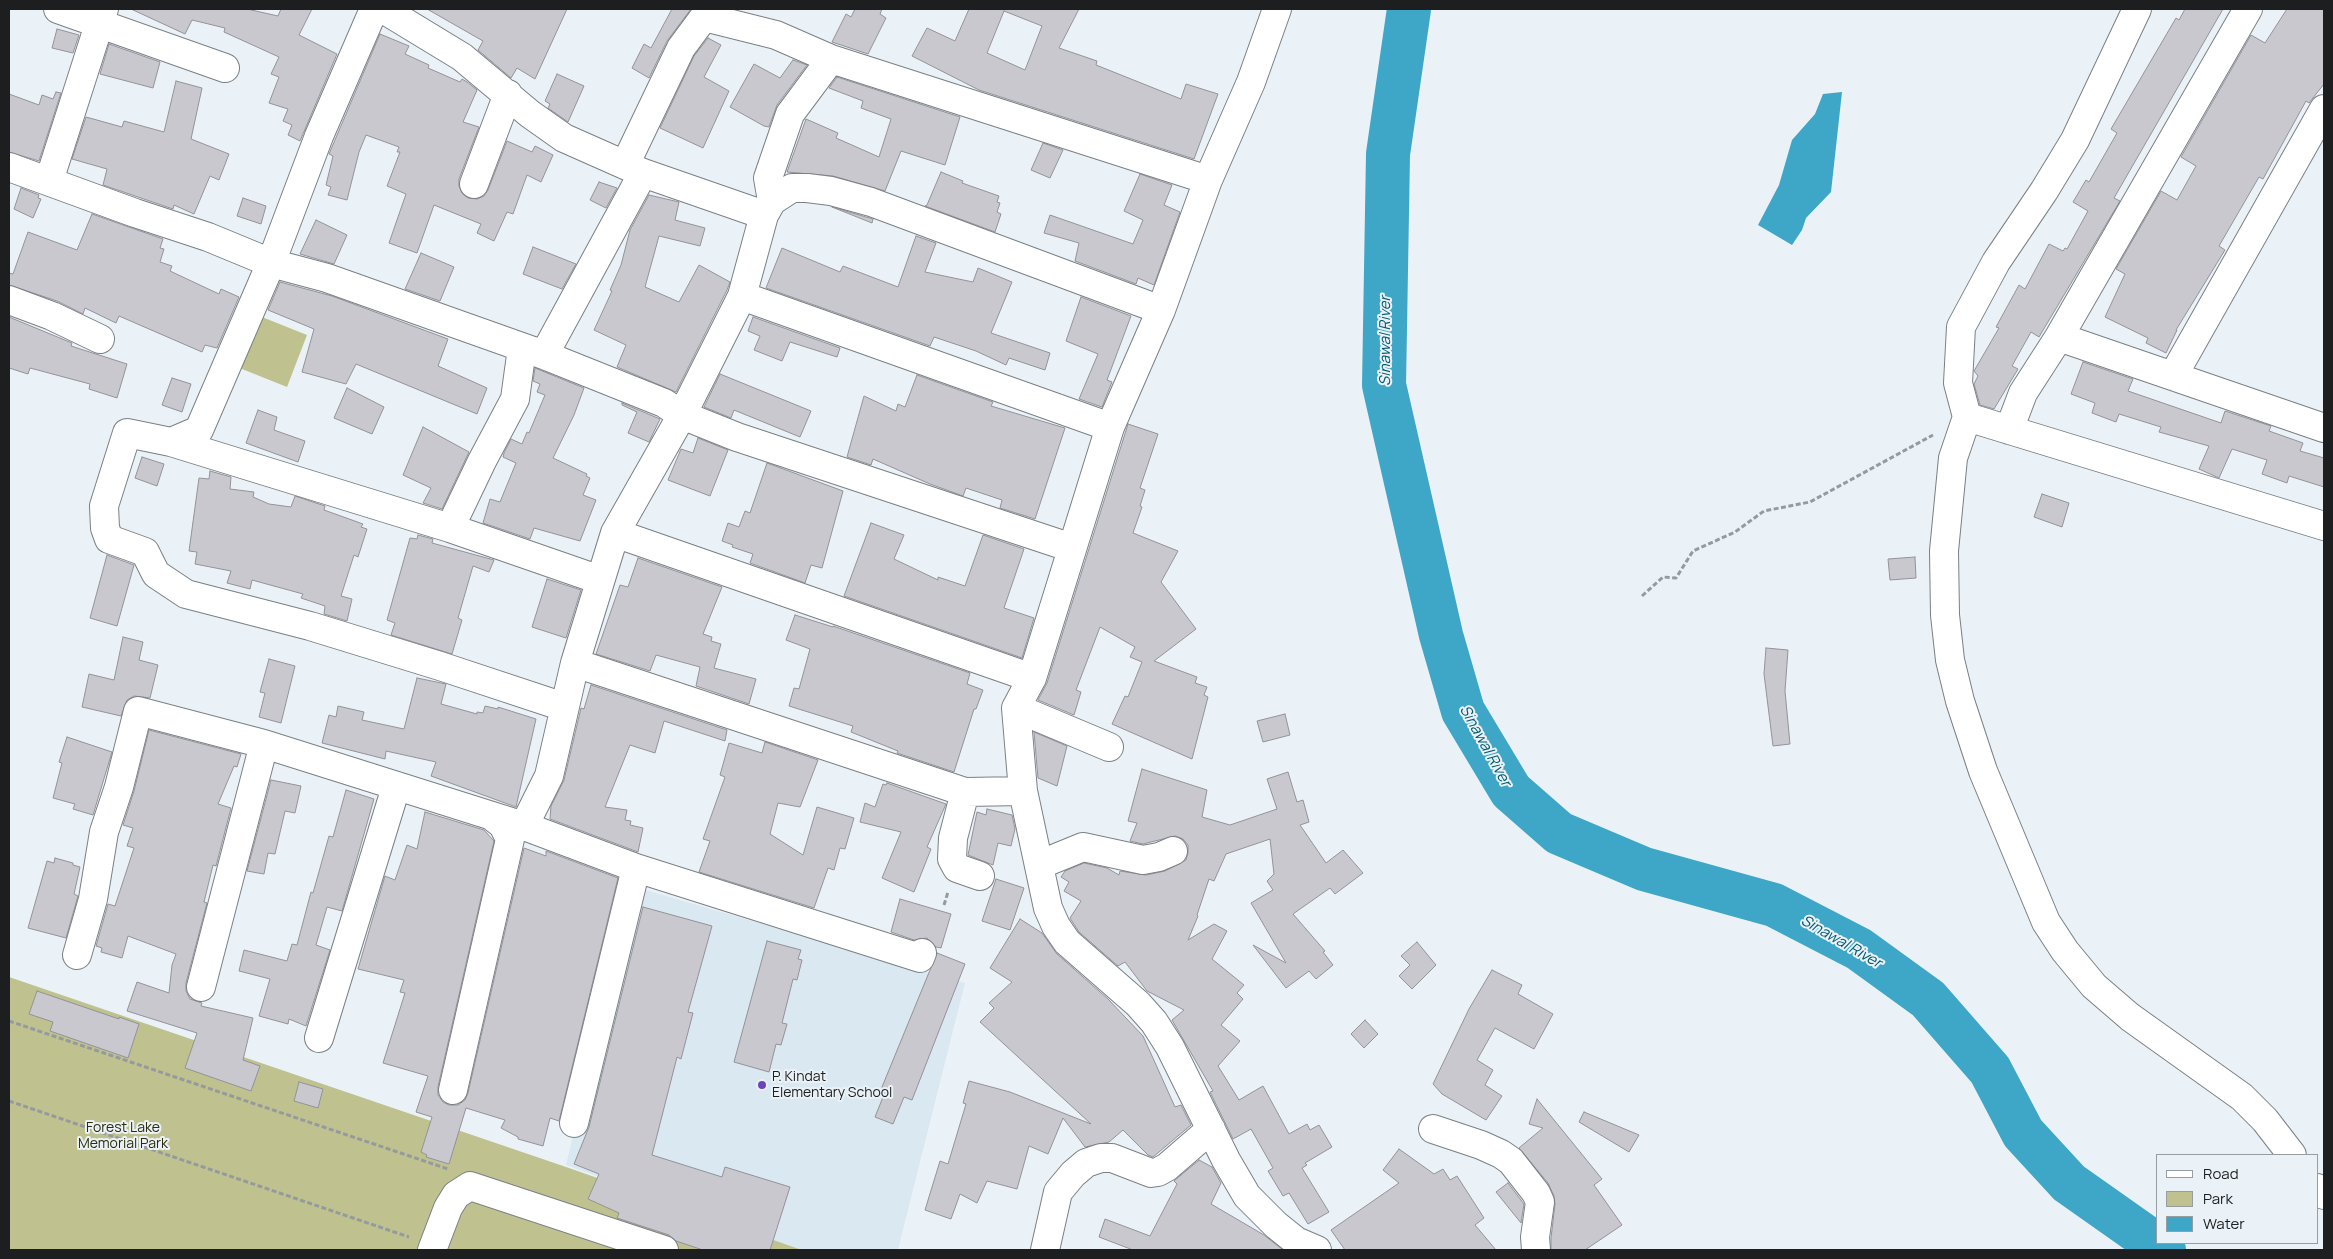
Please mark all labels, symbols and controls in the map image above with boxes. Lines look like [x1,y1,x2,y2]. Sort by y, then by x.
water label: Sinawal River [1377,296,1395,386]
water label: Sinawal River [1455,702,1515,790]
water label: Sinawal River [1798,912,1884,972]
place label: P. Kindat Elementary School [772,1069,892,1102]
marker: P. Kindat Elementary School [756,1079,768,1091]
park label: Forest Lake Memorial Park [78,1120,168,1152]
legend [2156,1154,2318,1244]
text: Road [2203,1163,2239,1184]
text: Park [2203,1188,2233,1209]
text: Water [2203,1213,2245,1234]

